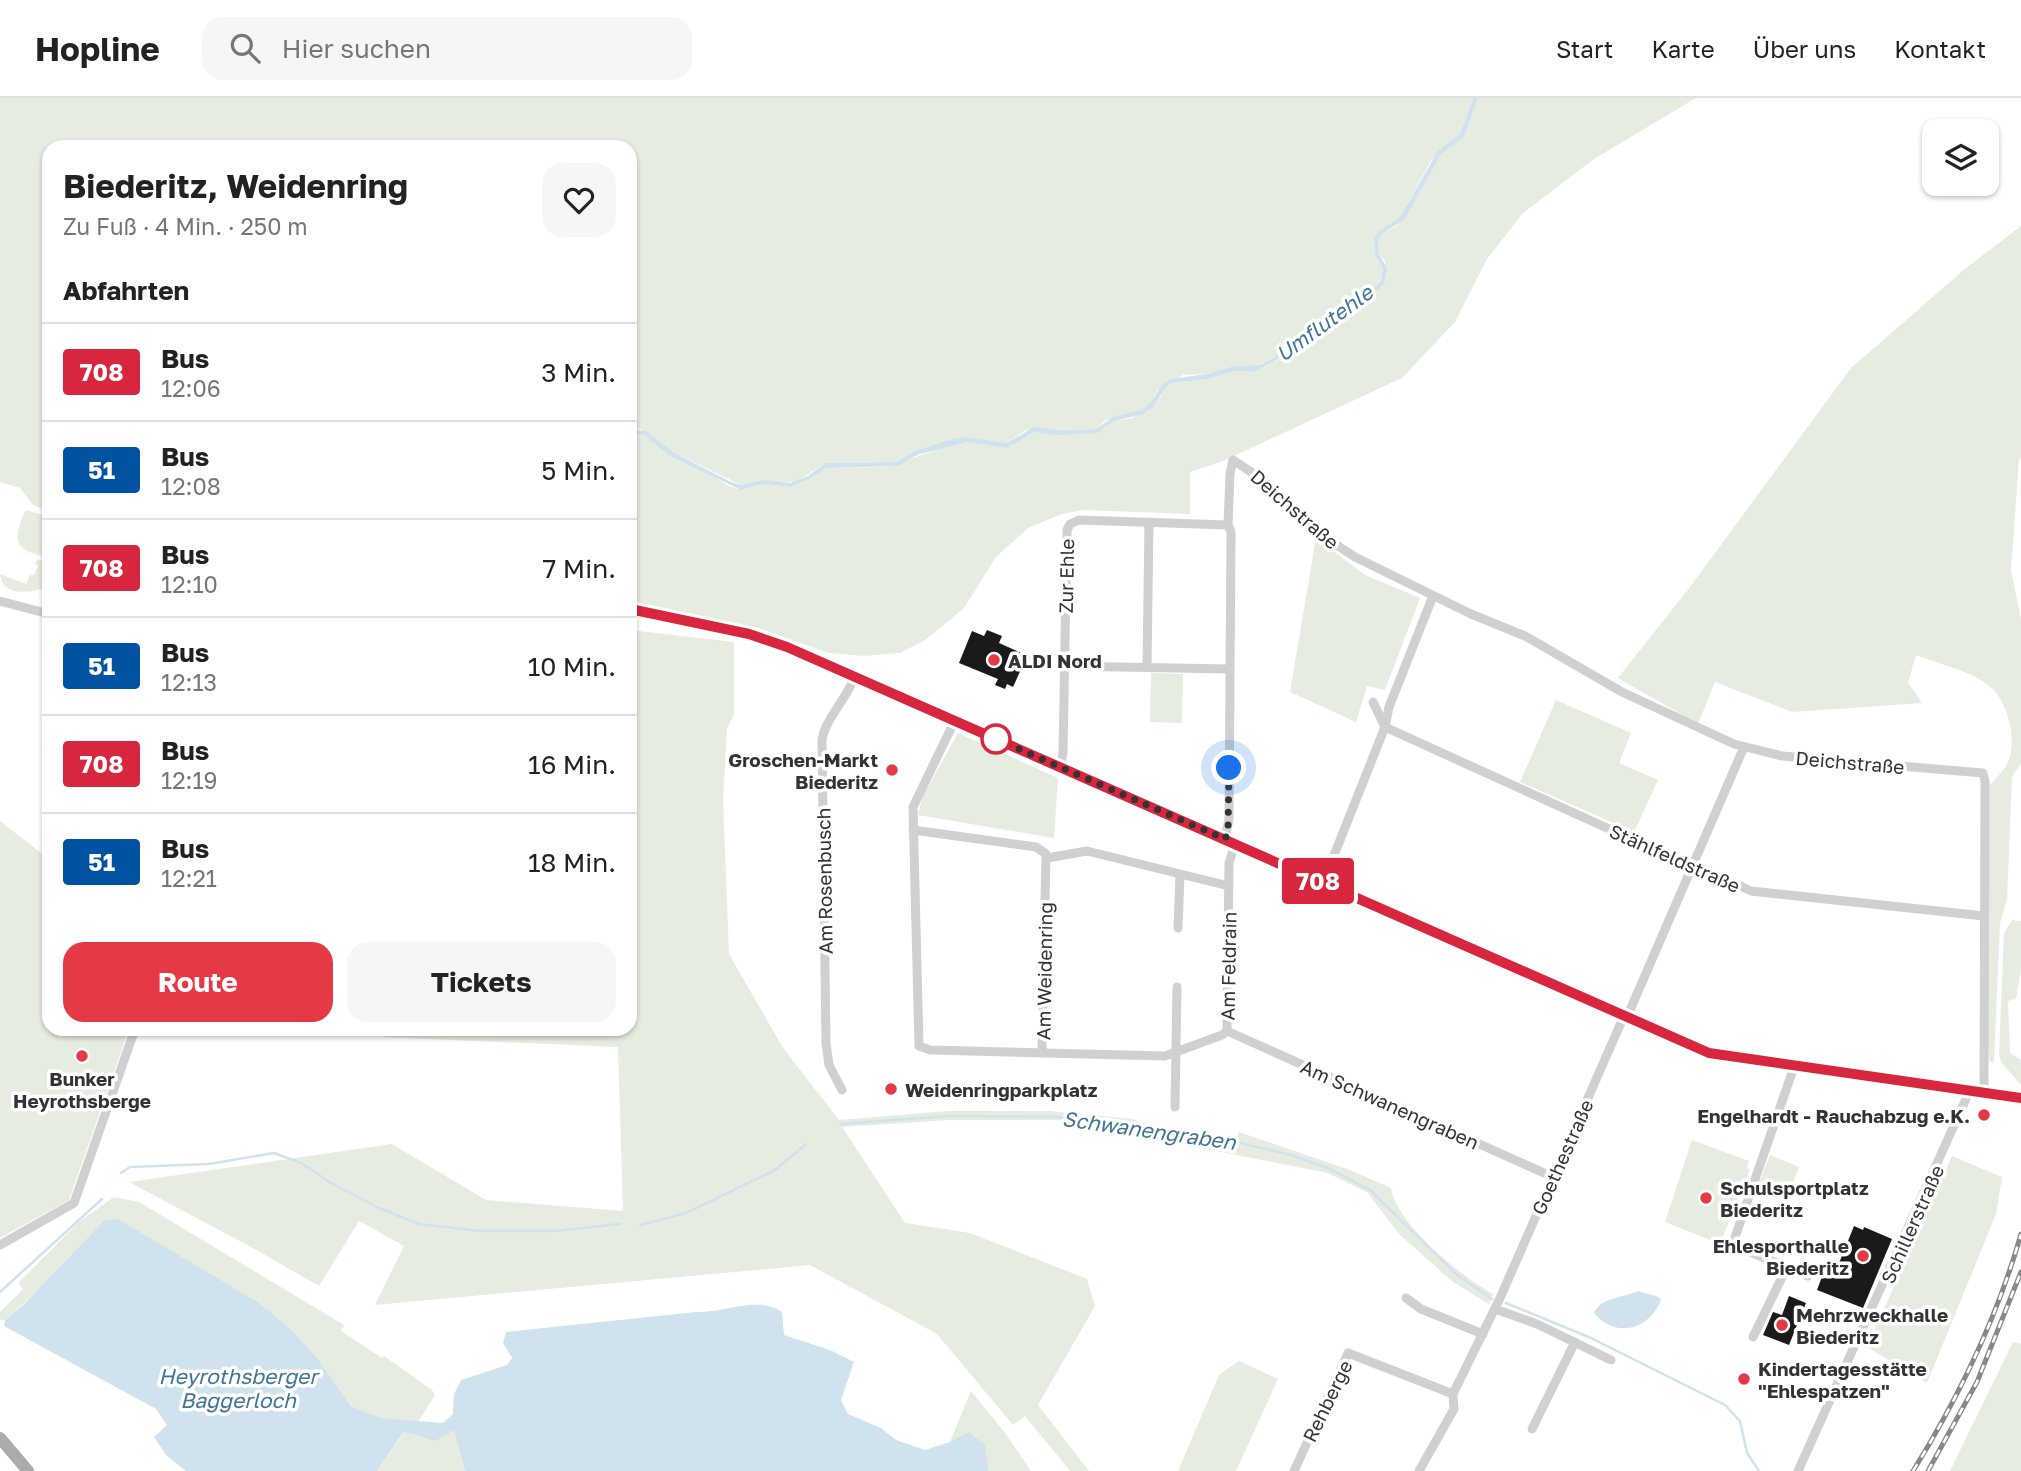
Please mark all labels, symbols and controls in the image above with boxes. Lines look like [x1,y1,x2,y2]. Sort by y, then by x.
search box [202,17,692,80]
text: Hopline [35,29,160,68]
icon: search [226,29,264,67]
text: Hier suchen [282,33,431,64]
text: Start [1556,34,1613,63]
text: Karte [1651,34,1715,63]
text: Über uns [1753,34,1856,63]
text: Kontakt [1894,34,1986,63]
map controls [1922,119,1999,196]
button: layers [1922,119,1999,196]
button: heart [542,163,616,237]
text: Biederitz, Weidenring [63,166,408,205]
text: Zu Fuß · 4 Min. · 250 m [63,212,308,240]
text: Abfahrten [63,275,189,306]
water label: Umflutehle [1271,278,1379,367]
text: Bus [161,343,209,374]
text: 708 [79,357,124,386]
text: 3 Min. [541,357,616,388]
text: 12:06 [161,374,221,402]
text: Bus [161,441,209,472]
text: 51 [88,455,115,484]
text: 5 Min. [541,455,616,486]
street label: Deichstraße [1246,465,1344,553]
text: 12:08 [161,472,221,500]
street label: Zur Ehle [1054,538,1078,614]
text: Bus [161,539,209,570]
text: 708 [79,553,124,582]
text: 7 Min. [543,553,616,584]
text: 12:10 [161,570,218,598]
text: Bus [161,637,209,668]
place label: ALDI Nord [1008,649,1102,672]
text: 51 [88,651,115,680]
text: 10 Min. [528,651,616,682]
marker: ALDI Nord [986,652,1002,668]
text: 12:13 [161,668,217,696]
unlabelled marker [981,724,1011,754]
text: Bus [161,735,209,766]
street label: Deichstraße [1795,746,1905,778]
place label: Groschen-Markt Biederitz [728,748,878,793]
text: 708 [79,749,124,778]
text: 16 Min. [528,749,616,780]
your location [1211,750,1246,785]
marker: Groschen-Markt Biederitz [884,762,900,778]
text: 12:19 [161,766,217,794]
street label: Am Rosenbusch [811,808,837,954]
street label: Stählfeldstraße [1606,819,1744,897]
text: Bus [161,833,209,864]
text: 51 [88,847,115,876]
text: 18 Min. [528,847,616,878]
line badge: 708 [1278,858,1358,904]
text: 12:21 [161,864,217,892]
text: 708 [1296,866,1340,895]
street label: Am Weidenring [1031,902,1057,1040]
street label: Am Feldrain [1216,911,1240,1021]
button: Route [63,942,333,1022]
button: Tickets [347,942,616,1022]
marker: Bunker Heyrothsberge [74,1048,90,1064]
street label: Am Schwanengraben [1297,1054,1483,1154]
place label: Bunker Heyrothsberge [13,1067,151,1112]
place label: Weidenringparkplatz [905,1078,1098,1101]
marker: Weidenringparkplatz [883,1081,899,1097]
street label: Goethestraße [1526,1096,1598,1218]
place label: Engelhardt - Rauchabzug e.K. [1697,1104,1970,1127]
water label: Schwanengraben [1061,1105,1238,1155]
marker: Engelhardt - Rauchabzug e.K. [1976,1107,1992,1123]
street label: Schillerstraße [1876,1161,1948,1287]
place label: Schulsportplatz Biederitz [1720,1176,1869,1221]
marker: Schulsportplatz Biederitz [1698,1190,1714,1206]
place label: Ehlesporthalle Biederitz [1713,1234,1849,1279]
marker: Ehlesporthalle Biederitz [1855,1248,1871,1264]
place label: Mehrzweckhalle Biederitz [1796,1303,1948,1348]
marker: Mehrzweckhalle Biederitz [1774,1317,1790,1333]
street label: Rehberge [1297,1356,1357,1446]
place label: Kindertagesstätte "Ehlespatzen" [1758,1357,1927,1402]
water label: Heyrothsberger Baggerloch [159,1363,320,1413]
marker: Kindertagesstätte "Ehlespatzen" [1736,1371,1752,1387]

